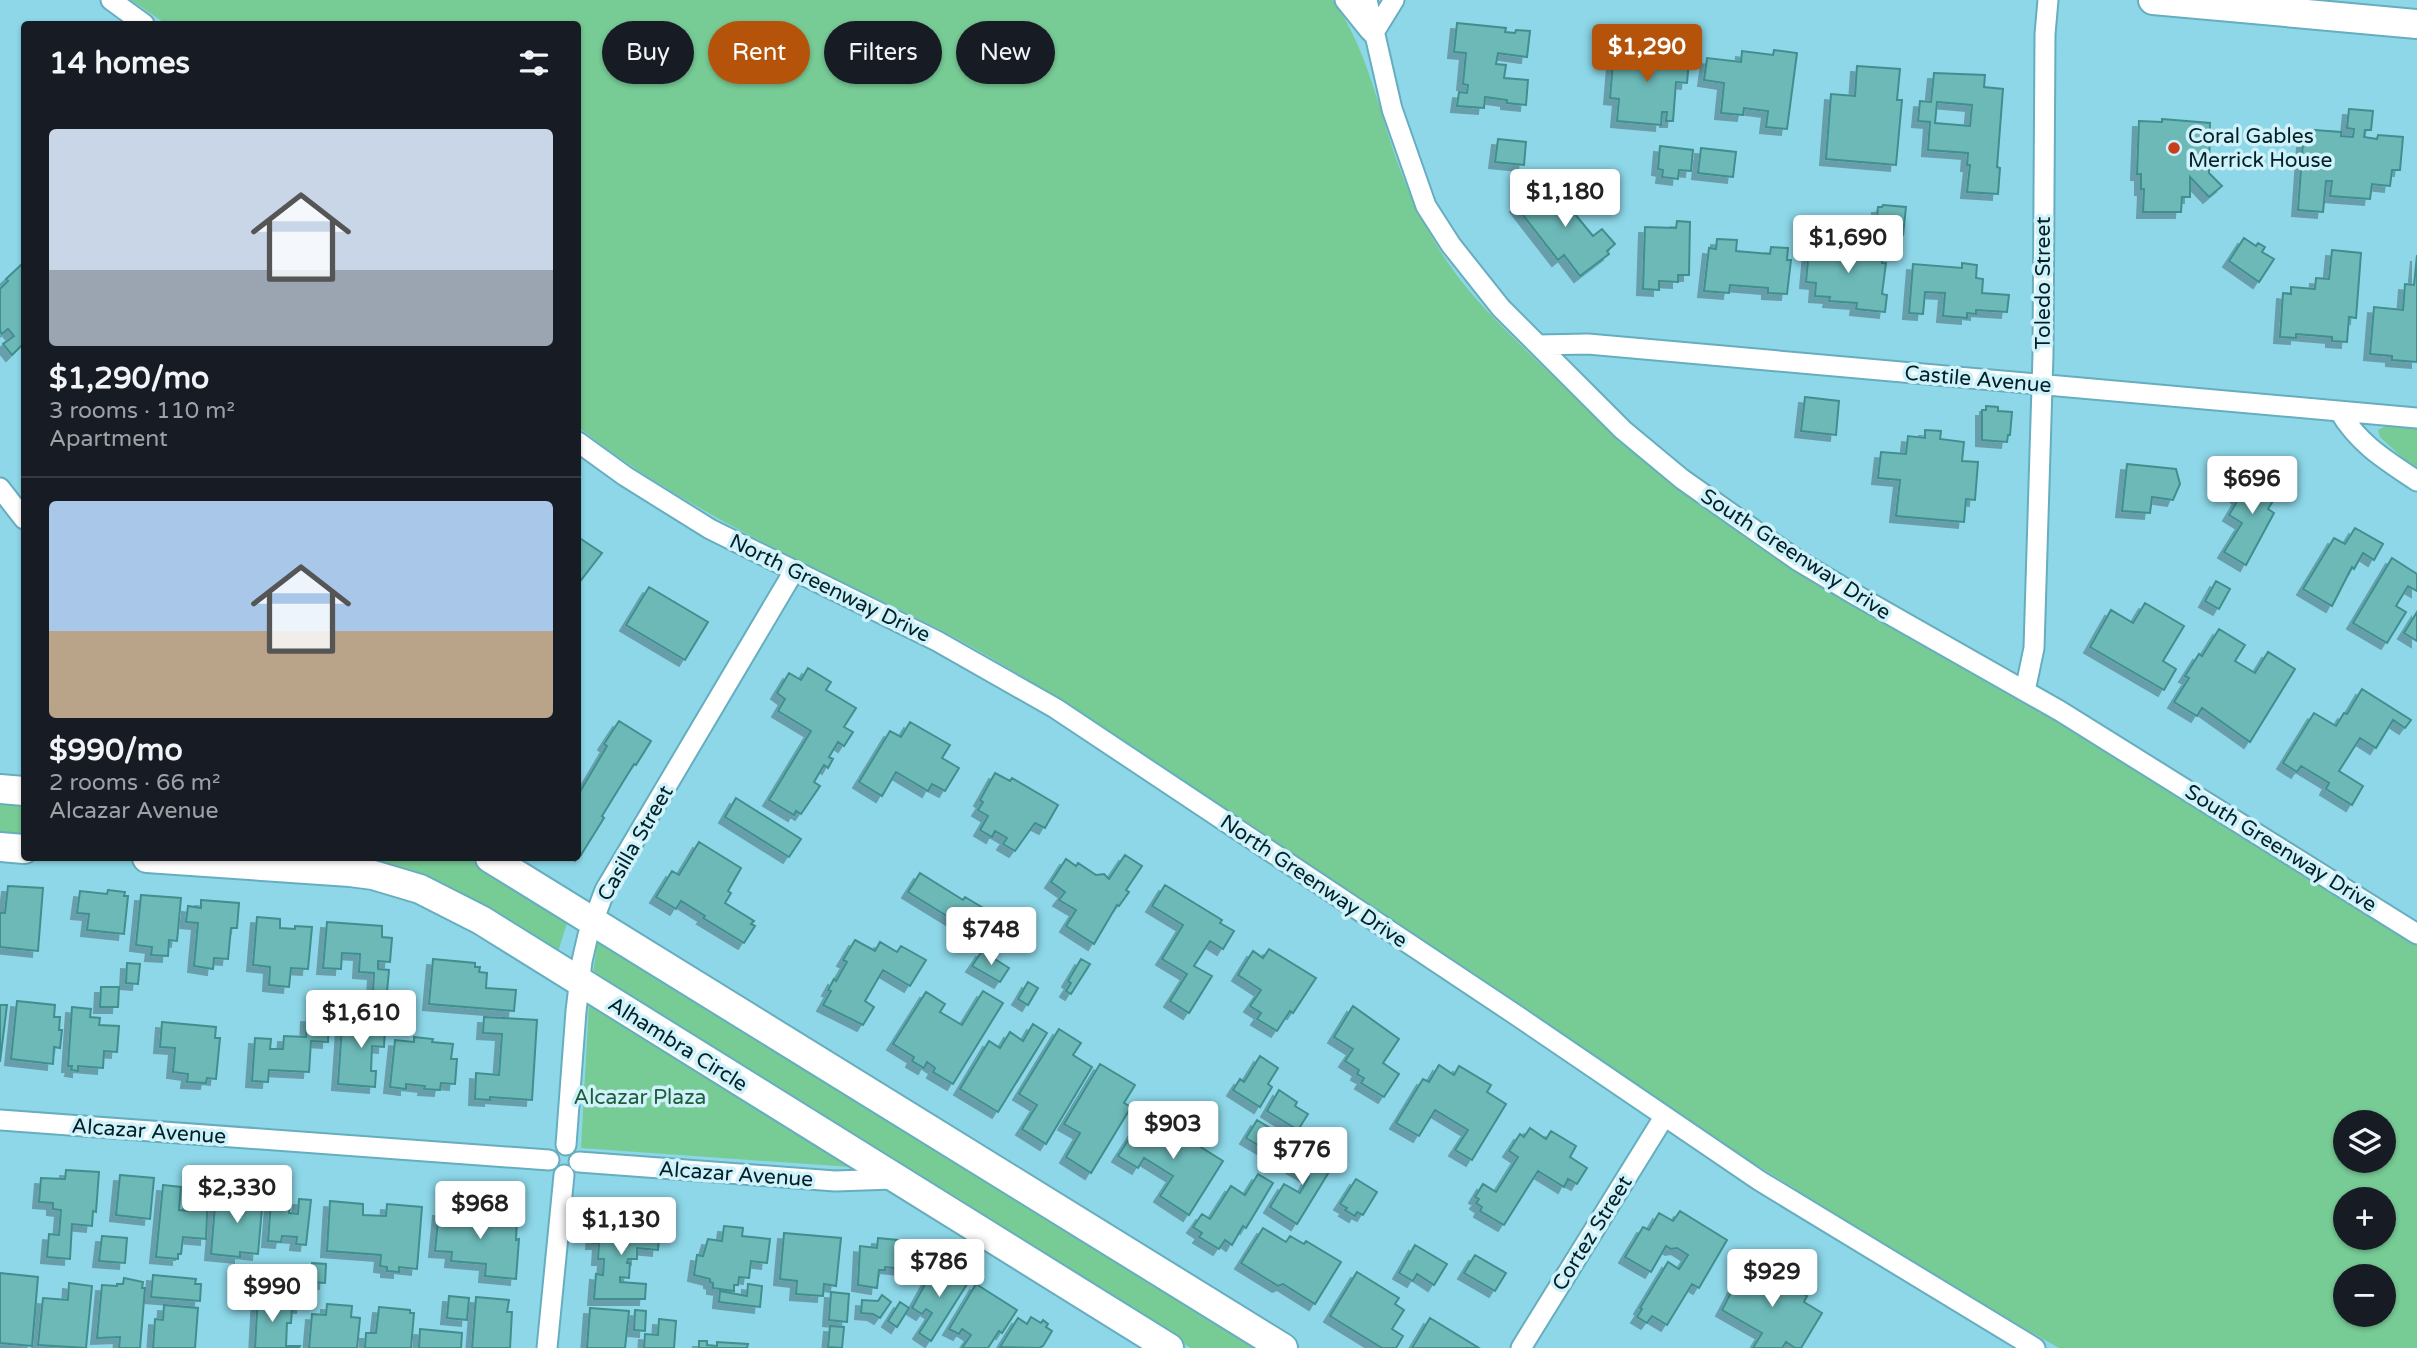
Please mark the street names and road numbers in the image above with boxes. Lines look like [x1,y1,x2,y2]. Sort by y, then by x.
street label: Toledo Street [2031,217,2056,349]
street label: Castile Avenue [1903,361,2053,398]
street label: South Greenway Drive [1696,484,1895,625]
street label: North Greenway Drive [725,529,934,648]
street label: South Greenway Drive [2180,779,2381,918]
street label: Casilla Street [592,781,679,906]
street label: North Greenway Drive [1215,809,1412,953]
street label: Alhambra Circle [604,992,752,1097]
street label: Alcazar Avenue [71,1114,227,1149]
street label: Alcazar Avenue [658,1157,814,1192]
street label: Cortez Street [1547,1171,1638,1295]

